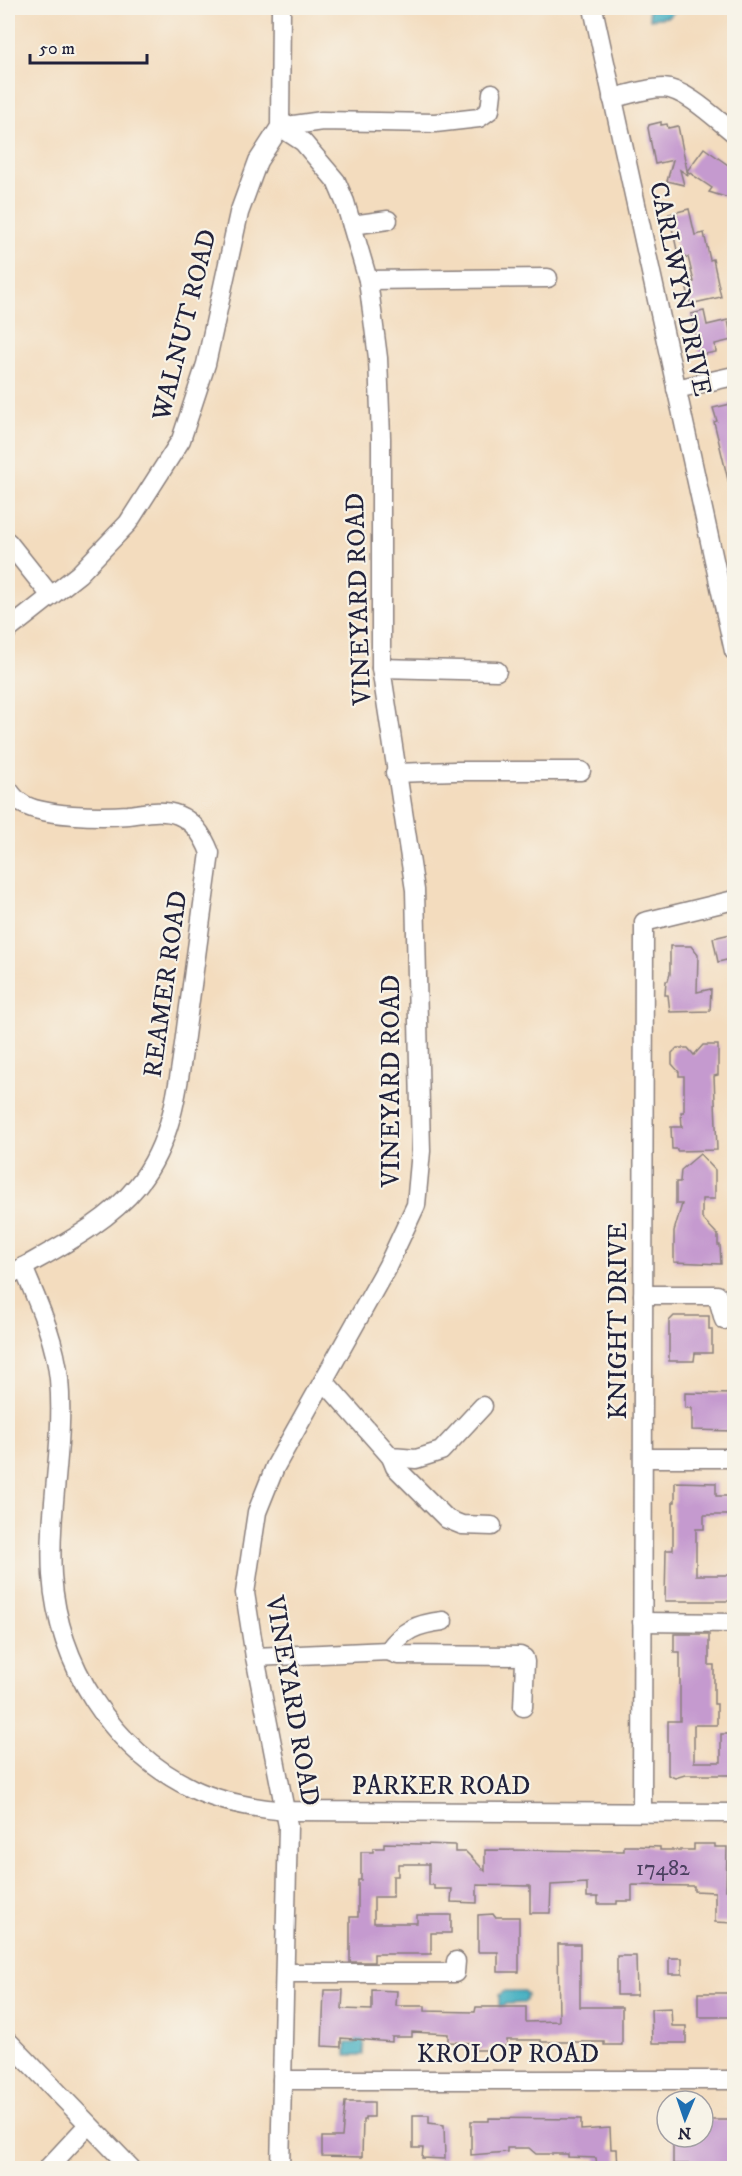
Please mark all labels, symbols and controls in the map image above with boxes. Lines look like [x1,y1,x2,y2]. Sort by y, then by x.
scale bar [30,27,147,65]
text: 50 m [39,38,75,60]
street label: CARLWYN DRIVE [641,179,719,399]
street label: WALNUT ROAD [145,226,225,425]
street label: VINEYARD ROAD [339,492,379,707]
street label: REAMER ROAD [137,888,195,1080]
street label: VINEYARD ROAD [375,975,408,1188]
street label: KNIGHT DRIVE [602,1222,635,1420]
street label: VINEYARD ROAD [257,1592,327,1809]
street label: PARKER ROAD [351,1770,531,1803]
house number: 17482 [636,1855,690,1882]
street label: KROLOP ROAD [417,2038,599,2071]
north arrow [655,2089,715,2149]
text: N [678,2123,691,2143]

